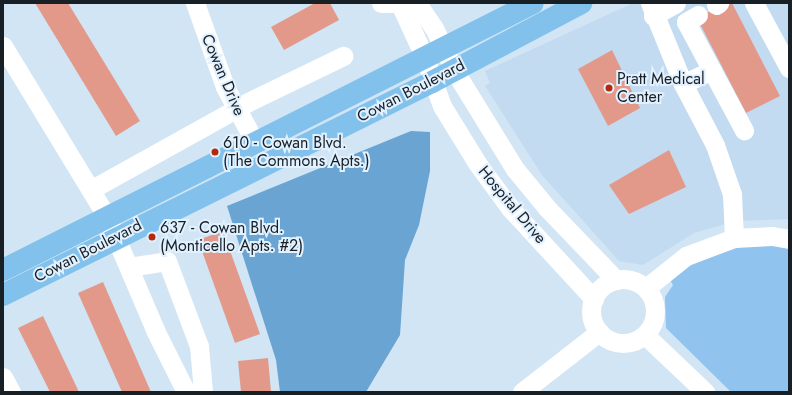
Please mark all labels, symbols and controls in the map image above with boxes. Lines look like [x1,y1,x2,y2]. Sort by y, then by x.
street label: Cowan Drive [197,31,249,119]
street label: Cowan Boulevard [354,56,468,126]
place label: Pratt Medical Center [617,69,705,107]
marker: Pratt Medical Center [604,83,614,93]
place label: 610 - Cowan Blvd. (The Commons Apts.) [223,133,370,171]
marker: 610 - Cowan Blvd. (The Commons Apts.) [210,147,220,157]
street label: Hospital Drive [474,162,550,248]
street label: Cowan Boulevard [31,216,145,286]
place label: 637 - Cowan Blvd. (Monticello Apts. #2) [160,218,303,256]
marker: 637 - Cowan Blvd. (Monticello Apts. #2) [147,232,157,242]

